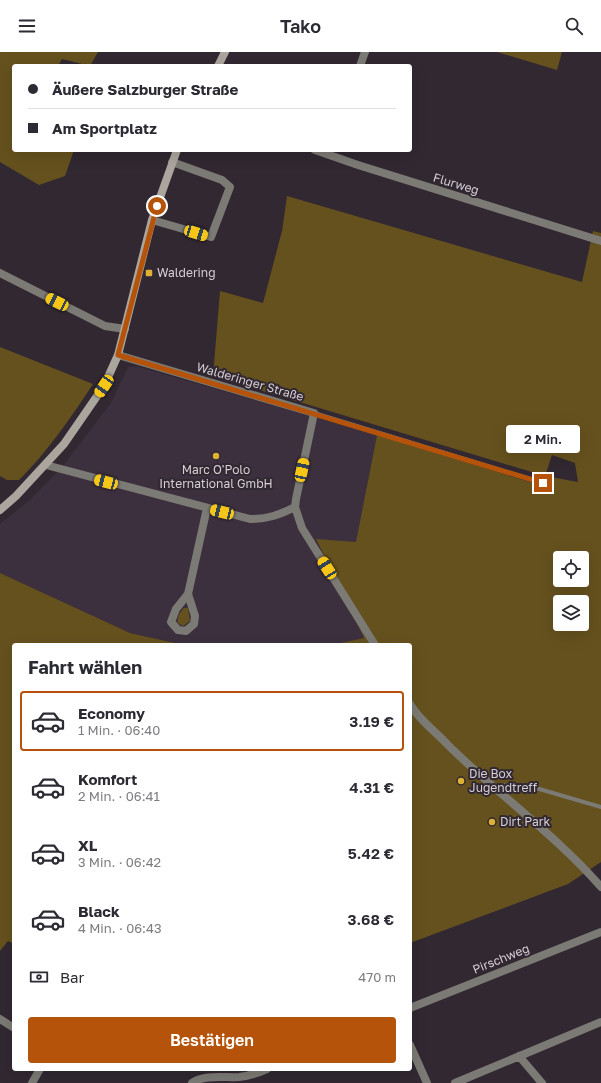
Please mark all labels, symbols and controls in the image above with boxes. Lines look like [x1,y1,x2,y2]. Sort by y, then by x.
icon: menu [16,15,38,37]
text: Tako [280,15,321,37]
icon: search [563,15,585,37]
text: Äußere Salzburger Straße [52,80,238,98]
text: Am Sportplatz [52,119,157,137]
street label: Flurweg [431,169,481,198]
route start [148,197,166,215]
car [183,224,209,242]
place label: Waldering [157,265,216,280]
marker: Waldering [144,268,154,278]
car [44,291,70,313]
street label: Walderinger Straße [195,359,305,404]
car [92,373,116,399]
callout: 2 Min. [506,425,580,453]
text: 2 Min. [524,431,562,447]
marker: Marc O'Polo International GmbH [211,451,221,461]
car [294,457,310,483]
place label: Marc O'Polo International GmbH [159,462,273,491]
car [93,473,119,491]
route end [534,474,552,492]
car [209,503,235,521]
map controls [553,551,589,631]
button: locate [553,551,589,587]
car [316,555,338,581]
button: layers [553,595,589,631]
text: Fahrt wählen [28,656,142,678]
icon: car [30,703,66,739]
text: Economy [78,704,145,722]
text: 3.19 € [349,712,394,730]
text: 1 Min. · 06:40 [78,722,160,738]
place label: Die Box Jugendtreff [469,766,538,795]
icon: car [30,769,66,805]
text: Komfort [78,770,137,788]
marker: Die Box Jugendtreff [456,776,466,786]
text: 4.31 € [349,778,394,796]
text: 2 Min. · 06:41 [78,788,160,804]
place label: Dirt Park [500,814,551,829]
marker: Dirt Park [487,817,497,827]
icon: car [30,835,66,871]
text: XL [78,836,97,854]
text: 5.42 € [348,844,394,862]
text: 3 Min. · 06:42 [78,854,161,870]
icon: car [30,901,66,937]
text: Black [78,902,120,920]
text: 3.68 € [347,910,394,928]
text: 4 Min. · 06:43 [78,920,162,936]
street label: Pirschweg [470,940,531,977]
icon: cash [28,966,50,988]
text: Bar [60,968,84,986]
text: 470 m [358,969,396,985]
button: Bestätigen [28,1017,396,1063]

